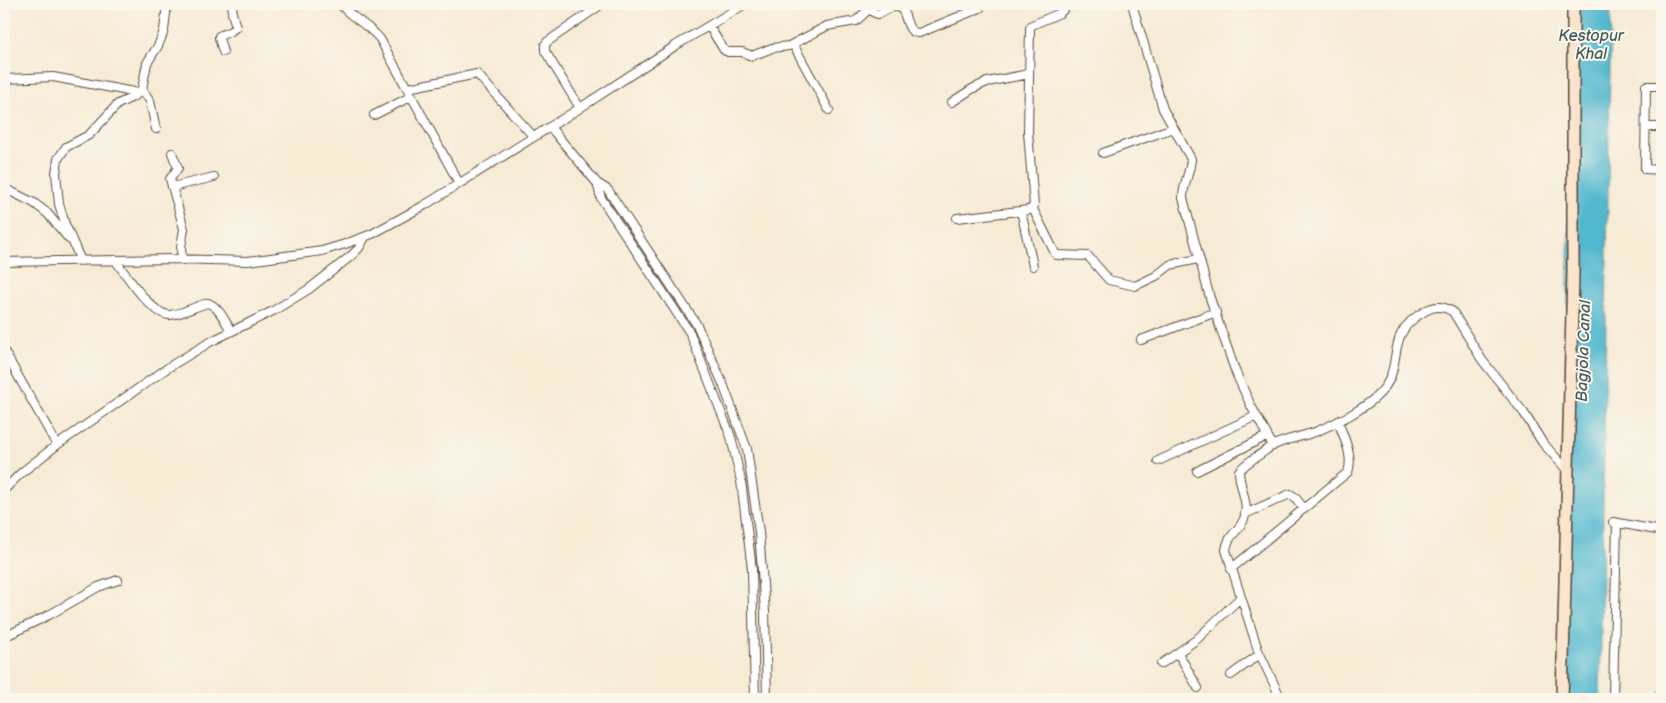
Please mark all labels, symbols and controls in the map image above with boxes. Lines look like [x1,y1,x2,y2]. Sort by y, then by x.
water label: Kestopur Khal [1558,27,1625,64]
water label: Bagjola Canal [1573,299,1595,402]

